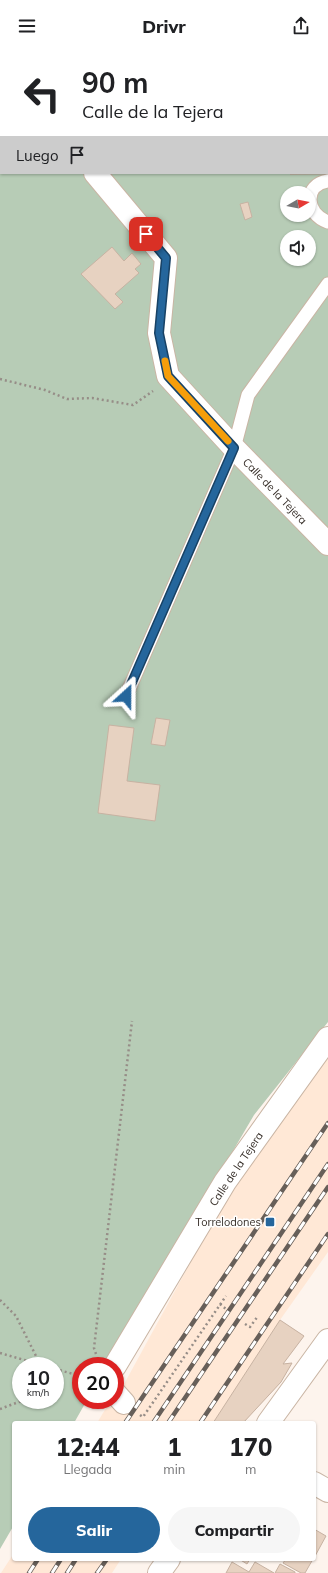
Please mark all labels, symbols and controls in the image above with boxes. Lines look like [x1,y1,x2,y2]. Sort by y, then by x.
icon: menu [16,15,38,37]
text: Drivr [142,15,186,38]
icon: share [290,15,312,37]
text: 90 m [82,65,148,100]
icon: left [16,68,68,120]
text: Calle de la Tejera [82,100,224,123]
icon: arrive [66,144,88,166]
text: Luego [16,146,58,165]
north arrow [280,186,316,222]
map controls [280,186,316,266]
pin [129,217,163,251]
icon: arrive [135,223,157,245]
button: sound [280,230,316,266]
street label: Calle de la Tejera [240,455,310,527]
position arrow [105,675,147,717]
street label: Calle de la Tejera [206,1129,266,1209]
place label: Torrelodones [195,1215,261,1229]
marker: Torrelodones [264,1216,276,1228]
speed limit sign: 20 [72,1357,124,1409]
text: 10 [26,1365,50,1390]
text: km/h [27,1386,49,1399]
text: 12:44 [56,1432,120,1462]
text: 1 [167,1432,182,1462]
text: 170 [229,1432,272,1462]
text: Llegada [63,1461,112,1477]
text: min [163,1461,185,1477]
text: m [245,1461,256,1477]
button: Salir [28,1507,160,1553]
button: Compartir [168,1507,300,1553]

